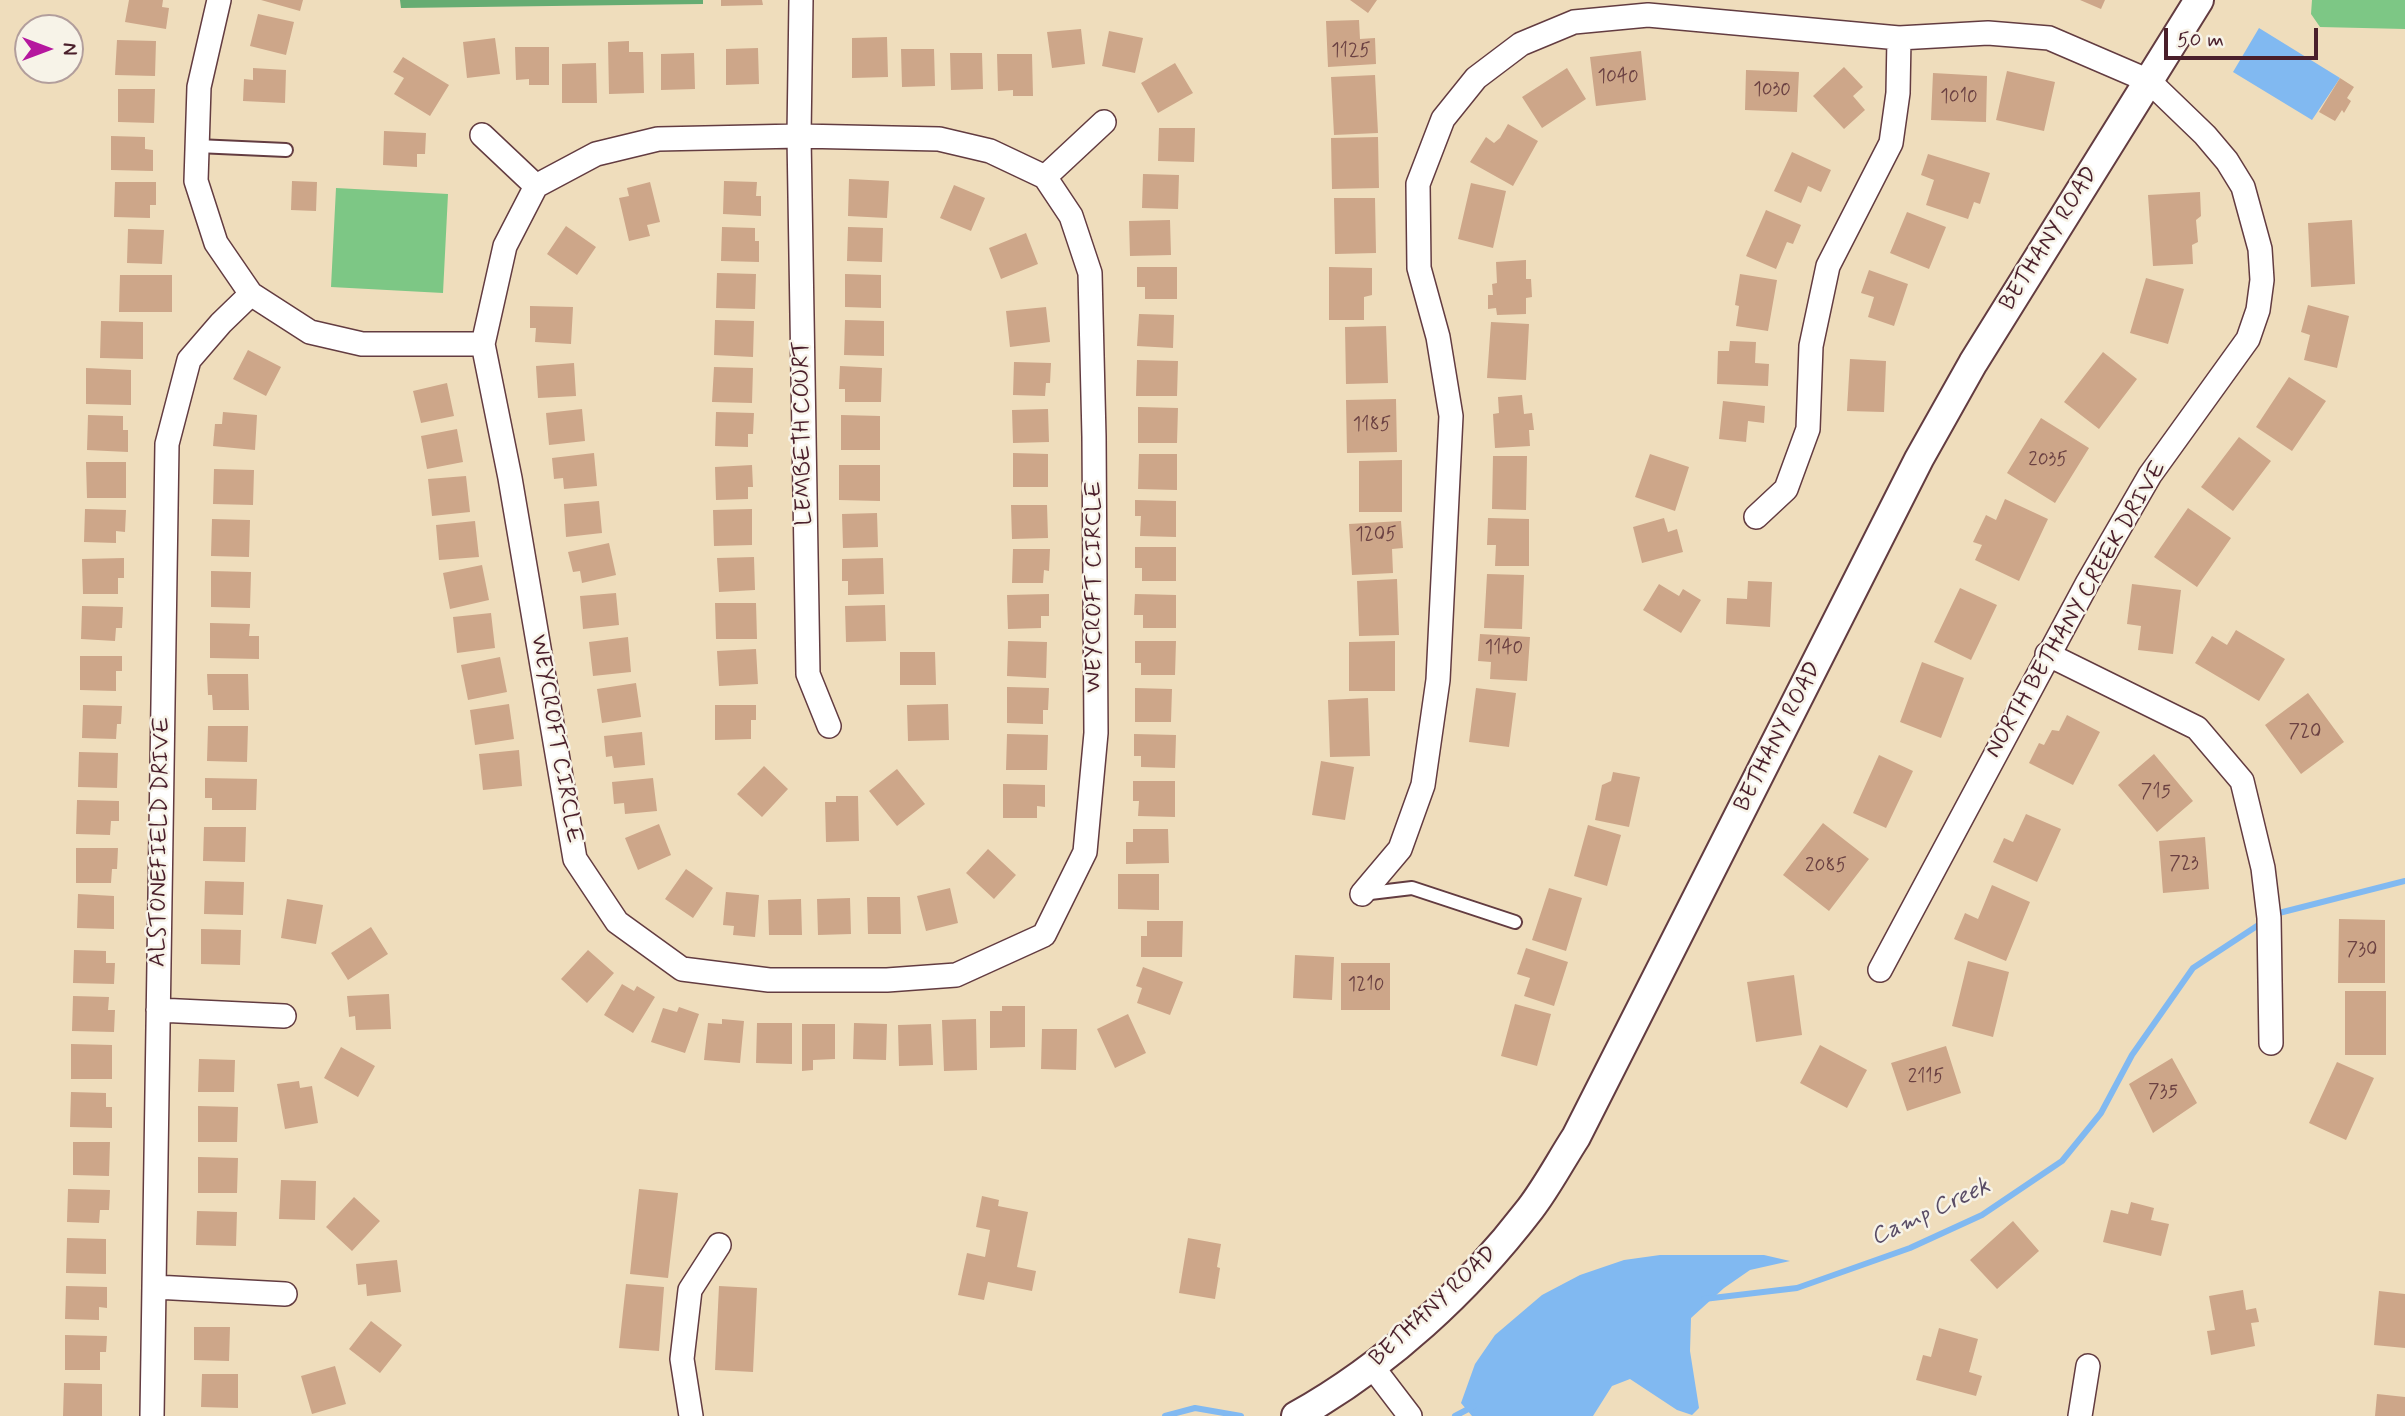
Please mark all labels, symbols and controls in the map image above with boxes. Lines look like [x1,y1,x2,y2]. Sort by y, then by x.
north arrow [14,14,84,84]
scale bar [2167,14,2321,58]
text: 50 m [2177,26,2224,54]
house number: 1125 [1331,41,1371,63]
text: N [56,43,81,55]
house number: 1040 [1597,67,1639,89]
house number: 1030 [1753,80,1791,102]
house number: 1010 [1940,87,1978,109]
street label: BETHANY ROAD [1995,162,2105,316]
street label: LEMBETH COURT [789,340,819,526]
house number: 1185 [1353,415,1391,437]
house number: 2035 [2028,450,2068,472]
street label: NORTH BETHANY CREEK DRIVE [1981,457,2173,763]
street label: WEYCROFT CIRCLE [1081,481,1109,693]
house number: 1205 [1355,525,1397,547]
street label: WEYCROFT CIRCLE [523,632,587,846]
house number: 1140 [1485,638,1523,660]
street label: BETHANY ROAD [1729,657,1829,817]
street label: ALSTONEFIELD DRIVE [145,716,177,968]
house number: 720 [2289,722,2321,744]
house number: 715 [2141,782,2171,804]
house number: 723 [2169,854,2199,876]
house number: 2085 [1805,856,1847,878]
house number: 730 [2347,940,2377,962]
house number: 1210 [1348,975,1384,997]
house number: 2115 [1908,1067,1944,1089]
house number: 735 [2148,1082,2178,1104]
water label: Camp Creek [1867,1173,1995,1253]
street label: BETHANY ROAD [1364,1241,1504,1373]

